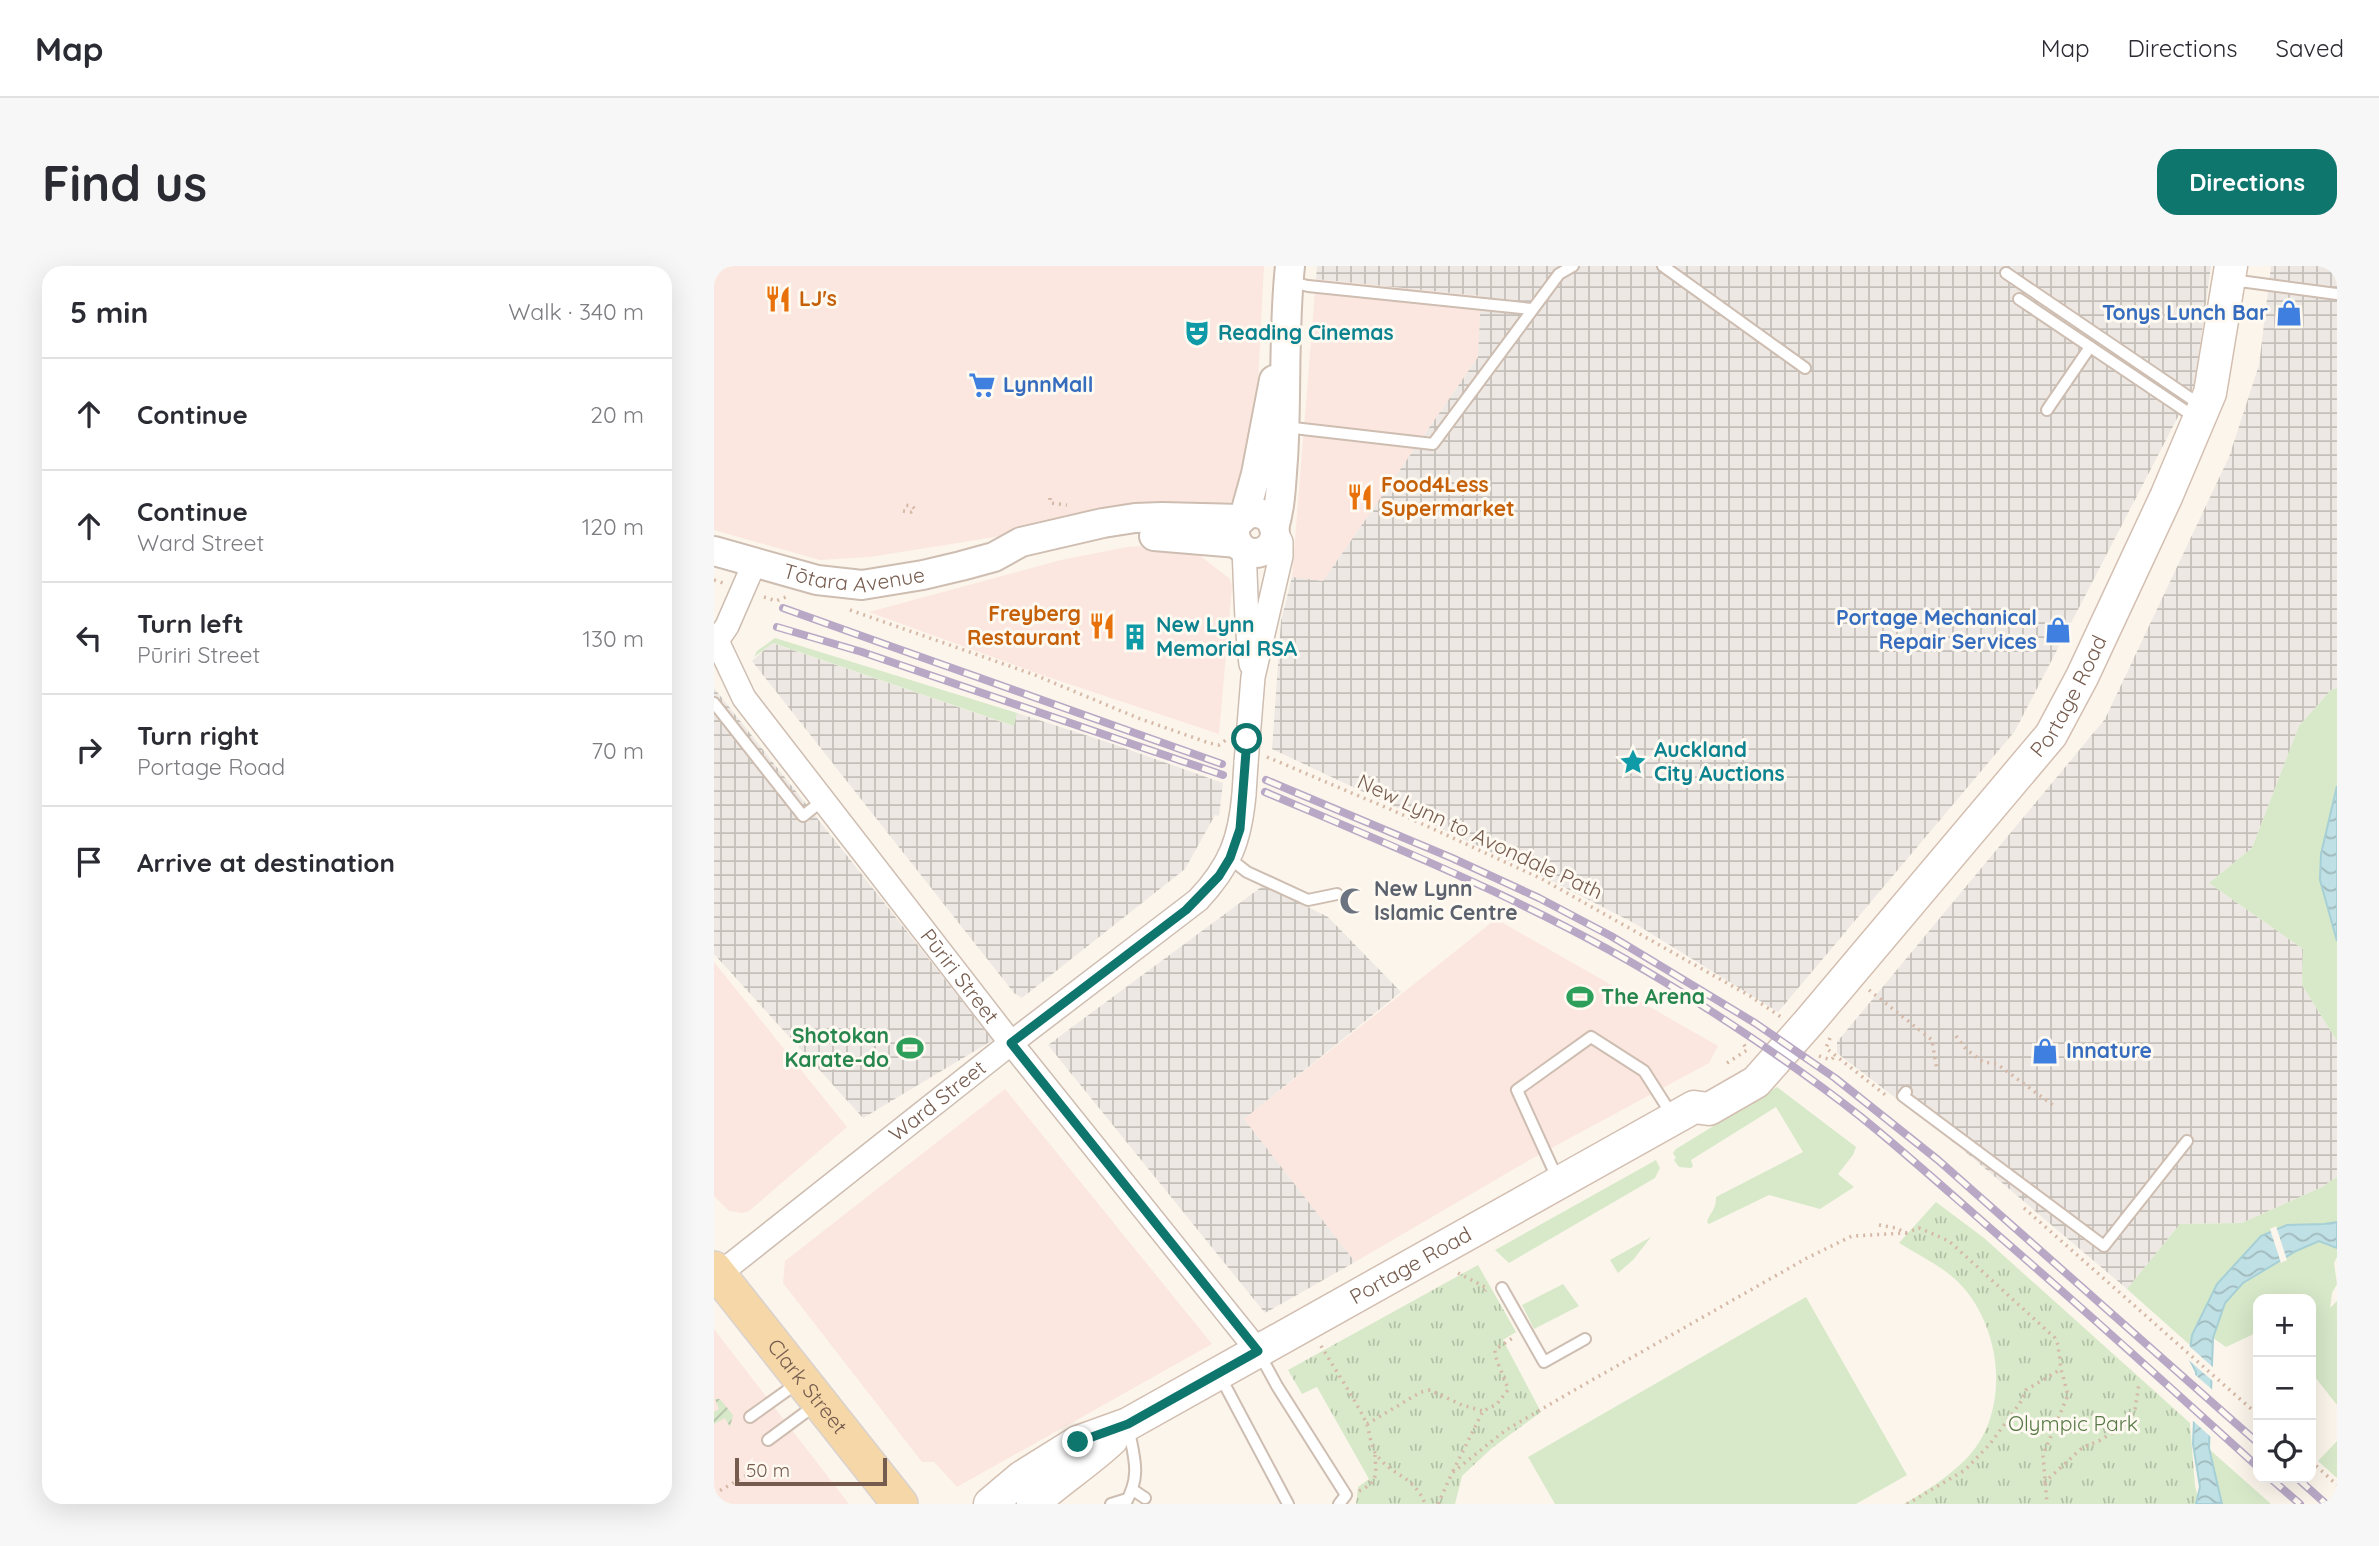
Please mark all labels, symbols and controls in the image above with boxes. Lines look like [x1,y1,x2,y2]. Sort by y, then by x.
text: Map [35,28,103,69]
text: Map [2041,33,2090,63]
text: Directions [2128,33,2238,63]
text: Saved [2276,33,2344,63]
button: Directions [2157,149,2337,215]
text: Find us [42,152,207,213]
restaurant icon: LJ's [763,284,793,314]
place label: LJ's [799,285,837,311]
text: 5 min [70,293,148,331]
text: Walk · 340 m [508,297,644,326]
shop icon: Tonys Lunch Bar [2274,298,2304,328]
place label: Tonys Lunch Bar [2102,299,2268,325]
theatre icon: Reading Cinemas [1182,318,1212,348]
place label: Reading Cinemas [1218,319,1394,345]
supermarket icon: LynnMall [967,370,997,400]
place label: LynnMall [1003,371,1093,397]
icon: ahead [70,395,108,433]
text: Continue [137,398,248,431]
text: 20 m [590,400,644,429]
place label: Food4Less Supermarket [1381,471,1515,521]
restaurant icon: Food4Less Supermarket [1345,482,1375,512]
text: Continue [137,495,248,528]
icon: ahead [70,507,108,545]
text: 120 m [582,512,644,541]
text: Ward Street [137,528,264,557]
street label: Tōtara Avenue [780,557,927,597]
place label: Freyberg Restaurant [967,600,1081,650]
place label: Portage Mechanical Repair Services [1836,604,2037,654]
text: Turn left [137,607,244,640]
restaurant icon: Freyberg Restaurant [1087,611,1117,641]
place label: New Lynn Memorial RSA [1156,611,1298,661]
shop icon: Portage Mechanical Repair Services [2043,615,2073,645]
icon: left [70,619,108,657]
building icon: New Lynn Memorial RSA [1120,622,1150,652]
text: 130 m [582,624,644,653]
street label: Portage Road [2024,631,2112,762]
text: Pūriri Street [137,640,260,669]
text: Turn right [137,719,259,752]
route start [1231,723,1262,754]
icon: right [70,731,108,769]
text: 70 m [591,736,644,765]
place label: Auckland City Auctions [1654,736,1785,786]
place icon: Auckland City Auctions [1618,747,1648,777]
text: Portage Road [137,752,285,781]
street label: New Lynn to Avondale Path [1354,768,1607,904]
icon: arrive [70,843,108,881]
text: Arrive at destination [137,846,395,879]
place label: New Lynn Islamic Centre [1374,875,1518,925]
mosque icon: New Lynn Islamic Centre [1338,886,1368,916]
street label: Pūriri Street [915,923,1005,1028]
sports icon: The Arena [1565,982,1595,1012]
place label: The Arena [1601,983,1705,1009]
place label: Shotokan Karate-do [785,1022,889,1072]
sports icon: Shotokan Karate-do [895,1033,925,1063]
shop icon: Innature [2030,1036,2060,1066]
place label: Innature [2066,1037,2152,1063]
street label: Ward Street [883,1054,991,1147]
street label: Portage Road [1345,1220,1476,1309]
map controls [2253,1294,2316,1483]
button: + [2253,1294,2316,1357]
street label: Clark Street [762,1333,853,1439]
button: − [2253,1357,2316,1420]
park label: Olympic Park [2008,1410,2138,1436]
button: locate [2253,1420,2316,1483]
route end [1062,1426,1093,1457]
scale bar [735,1455,887,1487]
text: 50 m [746,1458,790,1482]

